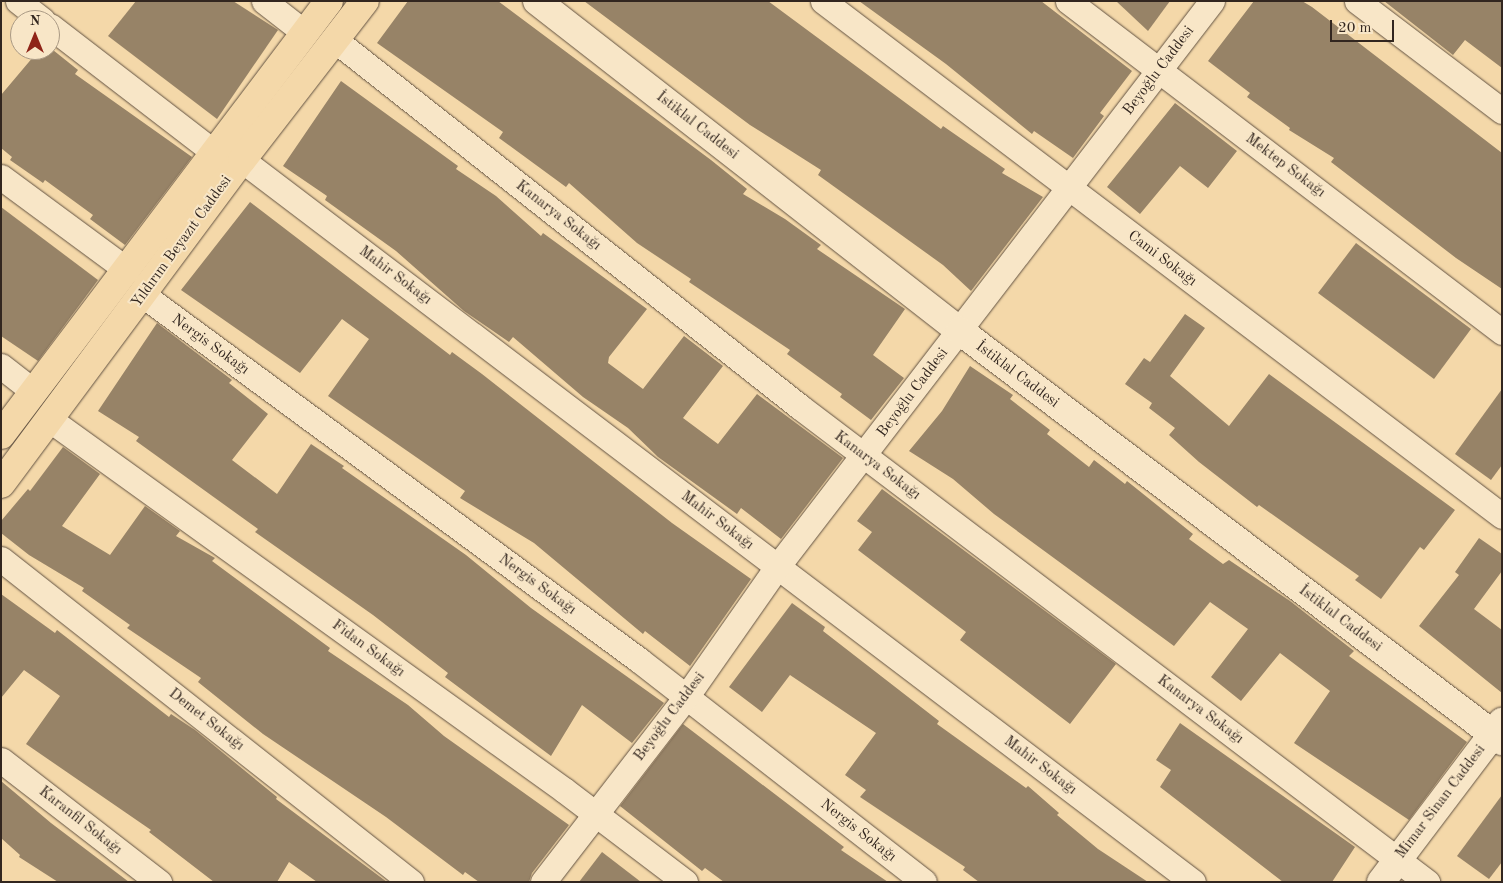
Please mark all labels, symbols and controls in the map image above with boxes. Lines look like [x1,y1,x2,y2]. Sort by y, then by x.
north arrow [10,10,60,60]
scale bar [1333,10,1397,42]
text: N [30,14,40,28]
text: 20 m [1338,21,1372,36]
street label: Beyoğlu Caddesi [1120,23,1198,119]
street label: İstiklal Caddesi [652,88,742,164]
street label: Mektep Sokağı [1241,130,1329,202]
street label: Yıldırım Beyazıt Caddesi [128,172,236,312]
street label: Kanarya Sokağı [512,177,604,255]
street label: Cami Sokağı [1124,227,1200,291]
street label: Mahir Sokağı [355,243,435,309]
street label: Nergis Sokağı [168,311,252,379]
street label: İstiklal Caddesi [972,338,1062,412]
street label: Beyoğlu Caddesi [874,345,952,441]
street label: Kanarya Sokağı [830,428,924,504]
street label: Mahir Sokağı [677,488,757,554]
street label: Nergis Sokağı [495,551,579,619]
street label: İstiklal Caddesi [1295,582,1385,656]
street label: Fidan Sokağı [328,616,408,682]
street label: Beyoğlu Caddesi [631,669,709,765]
street label: Kanarya Sokağı [1153,672,1247,748]
street label: Demet Sokağı [165,685,247,755]
street label: Mahir Sokağı [1000,733,1080,799]
street label: Mimar Sinan Caddesi [1392,741,1490,863]
street label: Karanfil Sokağı [35,783,125,859]
street label: Nergis Sokağı [816,796,900,866]

